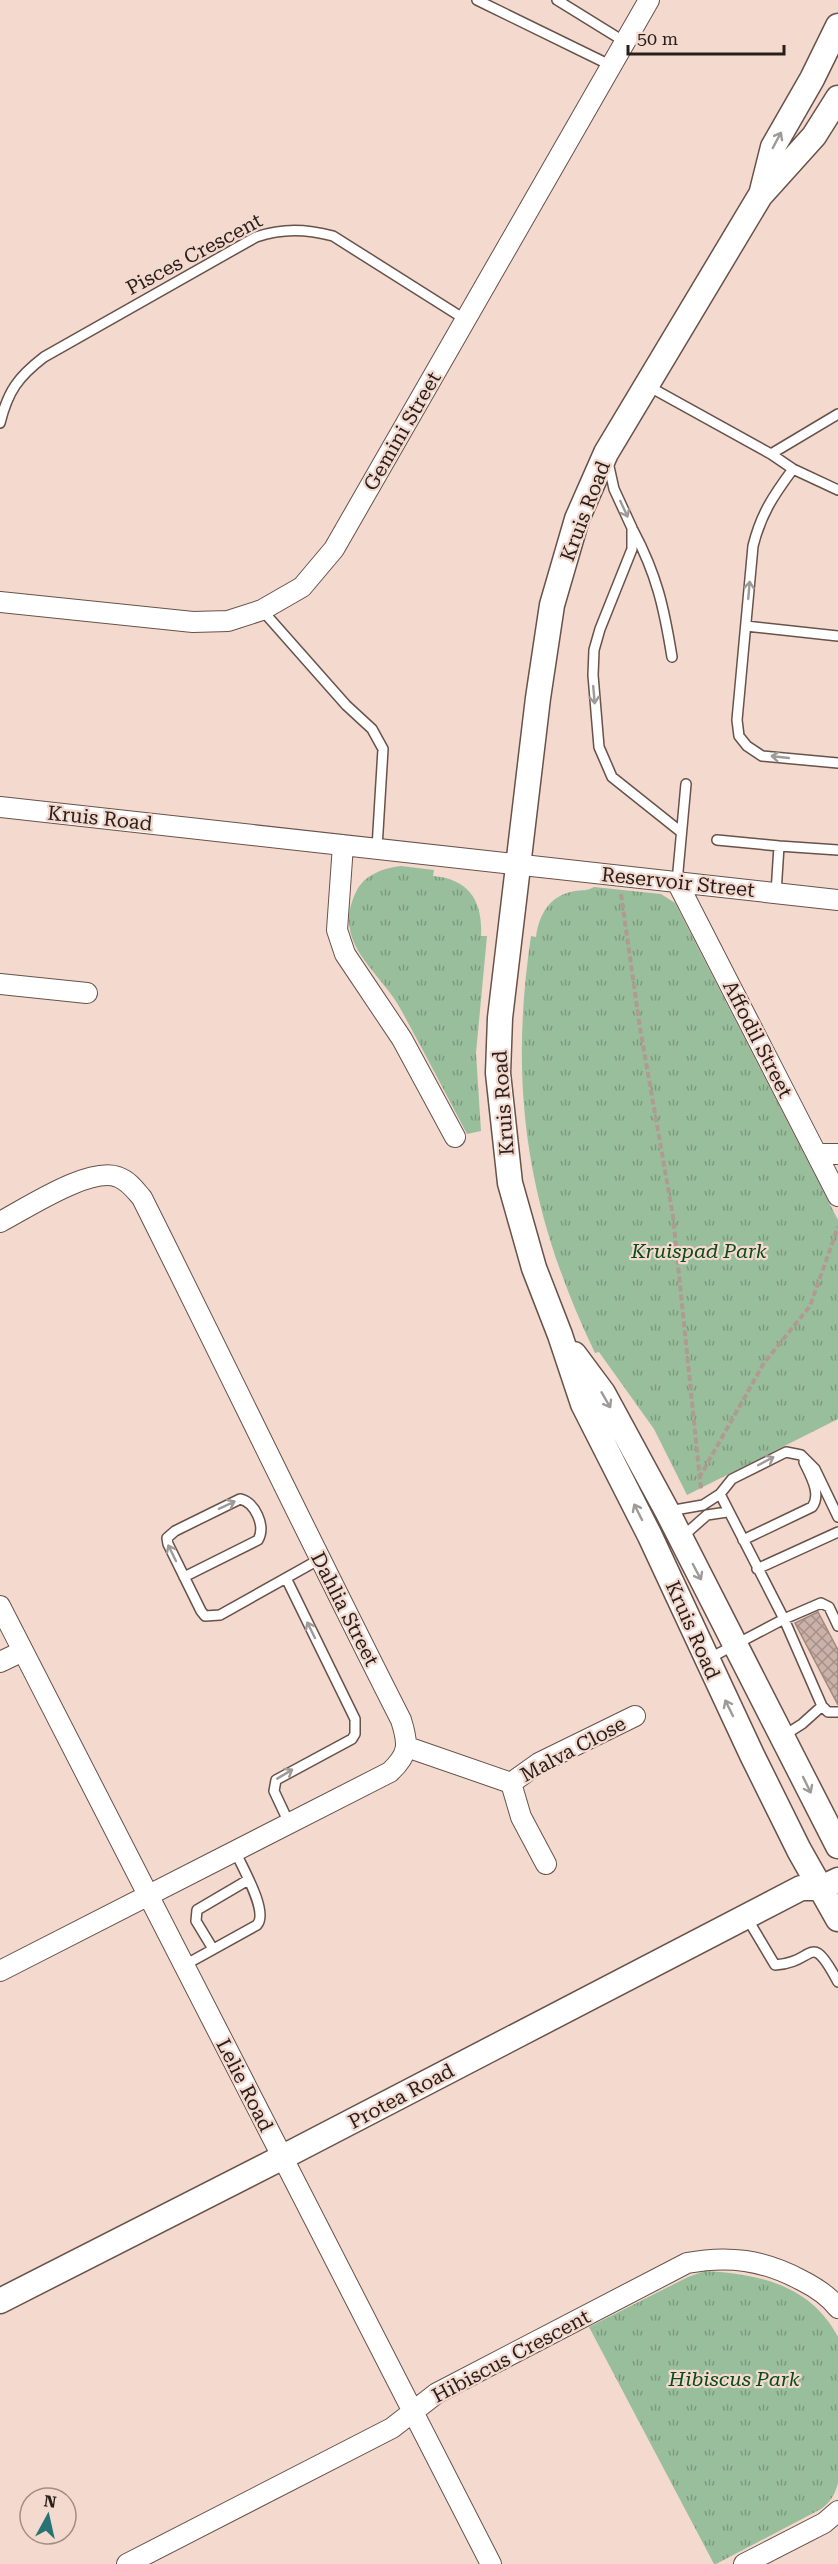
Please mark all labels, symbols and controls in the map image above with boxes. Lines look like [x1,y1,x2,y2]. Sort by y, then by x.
scale bar [628,18,784,56]
text: 50 m [637,28,678,49]
one-way arrow [772,132,783,150]
street label: Pisces Crescent [122,208,267,300]
street label: Gemini Street [358,367,446,495]
street label: Kruis Road [555,457,615,565]
one-way arrow [619,500,630,518]
one-way arrow [744,580,755,600]
one-way arrow [589,684,600,704]
one-way arrow [770,751,790,762]
street label: Kruis Road [46,801,154,835]
street label: Reservoir Street [600,862,756,902]
street label: Affodil Street [718,976,798,1102]
street label: Kruis Road [487,1049,519,1156]
park label: Kruispad Park [630,1239,767,1263]
one-way arrow [600,1391,612,1408]
one-way arrow [757,1455,774,1467]
one-way arrow [218,1498,236,1510]
one-way arrow [632,1503,643,1521]
one-way arrow [166,1544,178,1562]
street label: Dahlia Street [306,1548,384,1670]
one-way arrow [691,1563,703,1580]
street label: Kruis Road [661,1577,725,1683]
one-way arrow [305,1622,317,1640]
one-way arrow [722,1699,734,1717]
street label: Malva Close [516,1711,630,1787]
one-way arrow [276,1768,293,1780]
one-way arrow [802,1775,814,1793]
street label: Lelie Road [211,2035,279,2136]
street label: Protea Road [344,2058,458,2134]
street label: Hibiscus Crescent [428,2304,595,2408]
park label: Hibiscus Park [668,2367,800,2391]
north arrow [18,2486,78,2546]
text: N [43,2491,57,2512]

